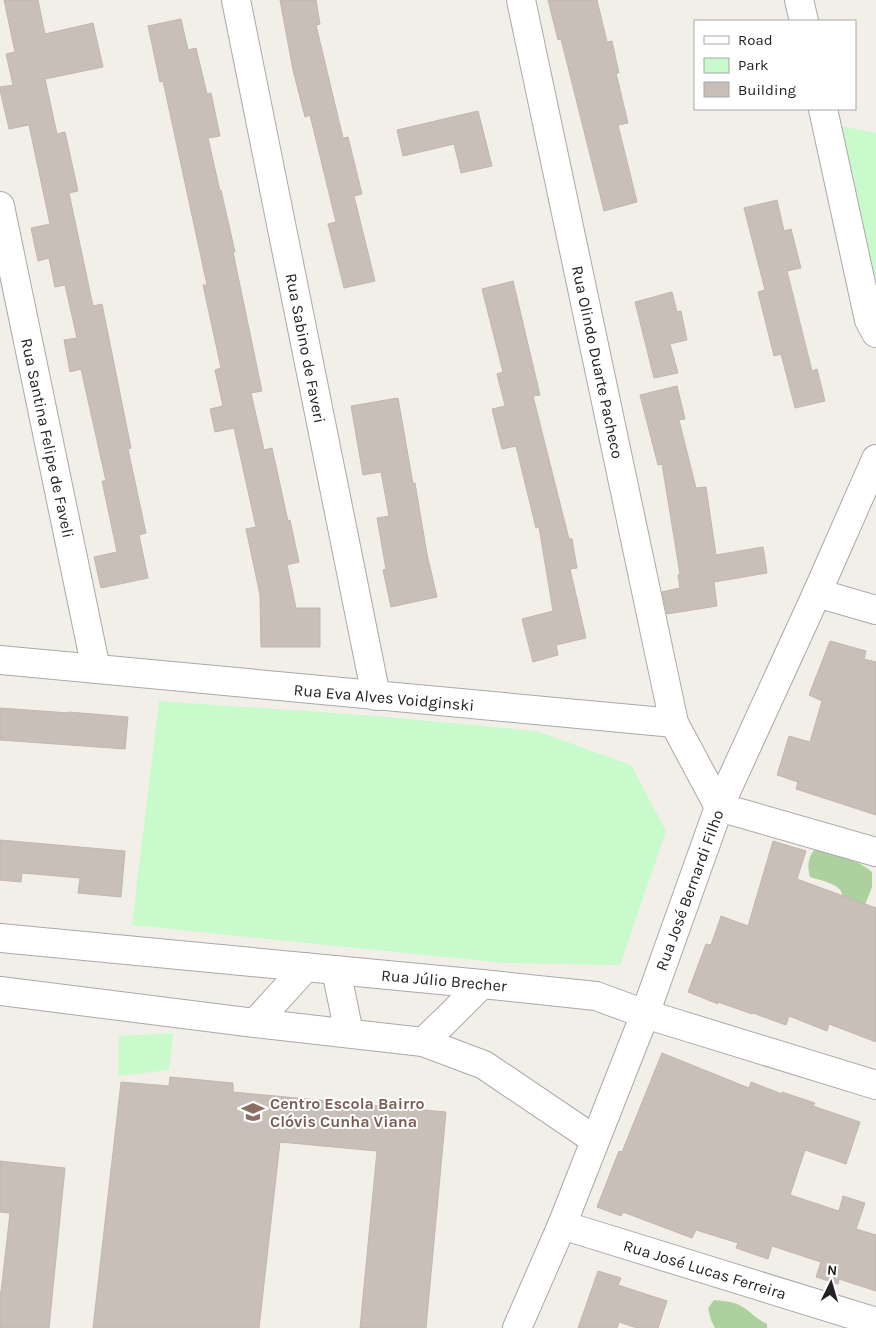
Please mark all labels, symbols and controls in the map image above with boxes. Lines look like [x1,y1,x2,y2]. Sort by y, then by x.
legend [694,20,856,110]
text: Road [738,31,773,49]
text: Park [738,56,768,74]
text: Building [738,81,796,99]
street label: Rua Olindo Duarte Pacheco [568,264,627,460]
street label: Rua Sabino de Faveri [282,272,329,425]
street label: Rua Santina Felipe de Faveli [17,336,78,540]
street label: Rua Eva Alves Voidginski [293,680,475,715]
street label: Rua José Bernardi Filho [651,807,727,973]
street label: Rua Júlio Brecher [380,966,508,995]
place label: Centro Escola Bairro Clóvis Cunha Viana [270,1094,425,1131]
school or university icon: Centro Escola Bairro Clóvis Cunha Viana [240,1099,266,1125]
street label: Rua José Lucas Ferreira [621,1236,789,1303]
north arrow [806,1258,856,1308]
text: N [826,1262,838,1279]

